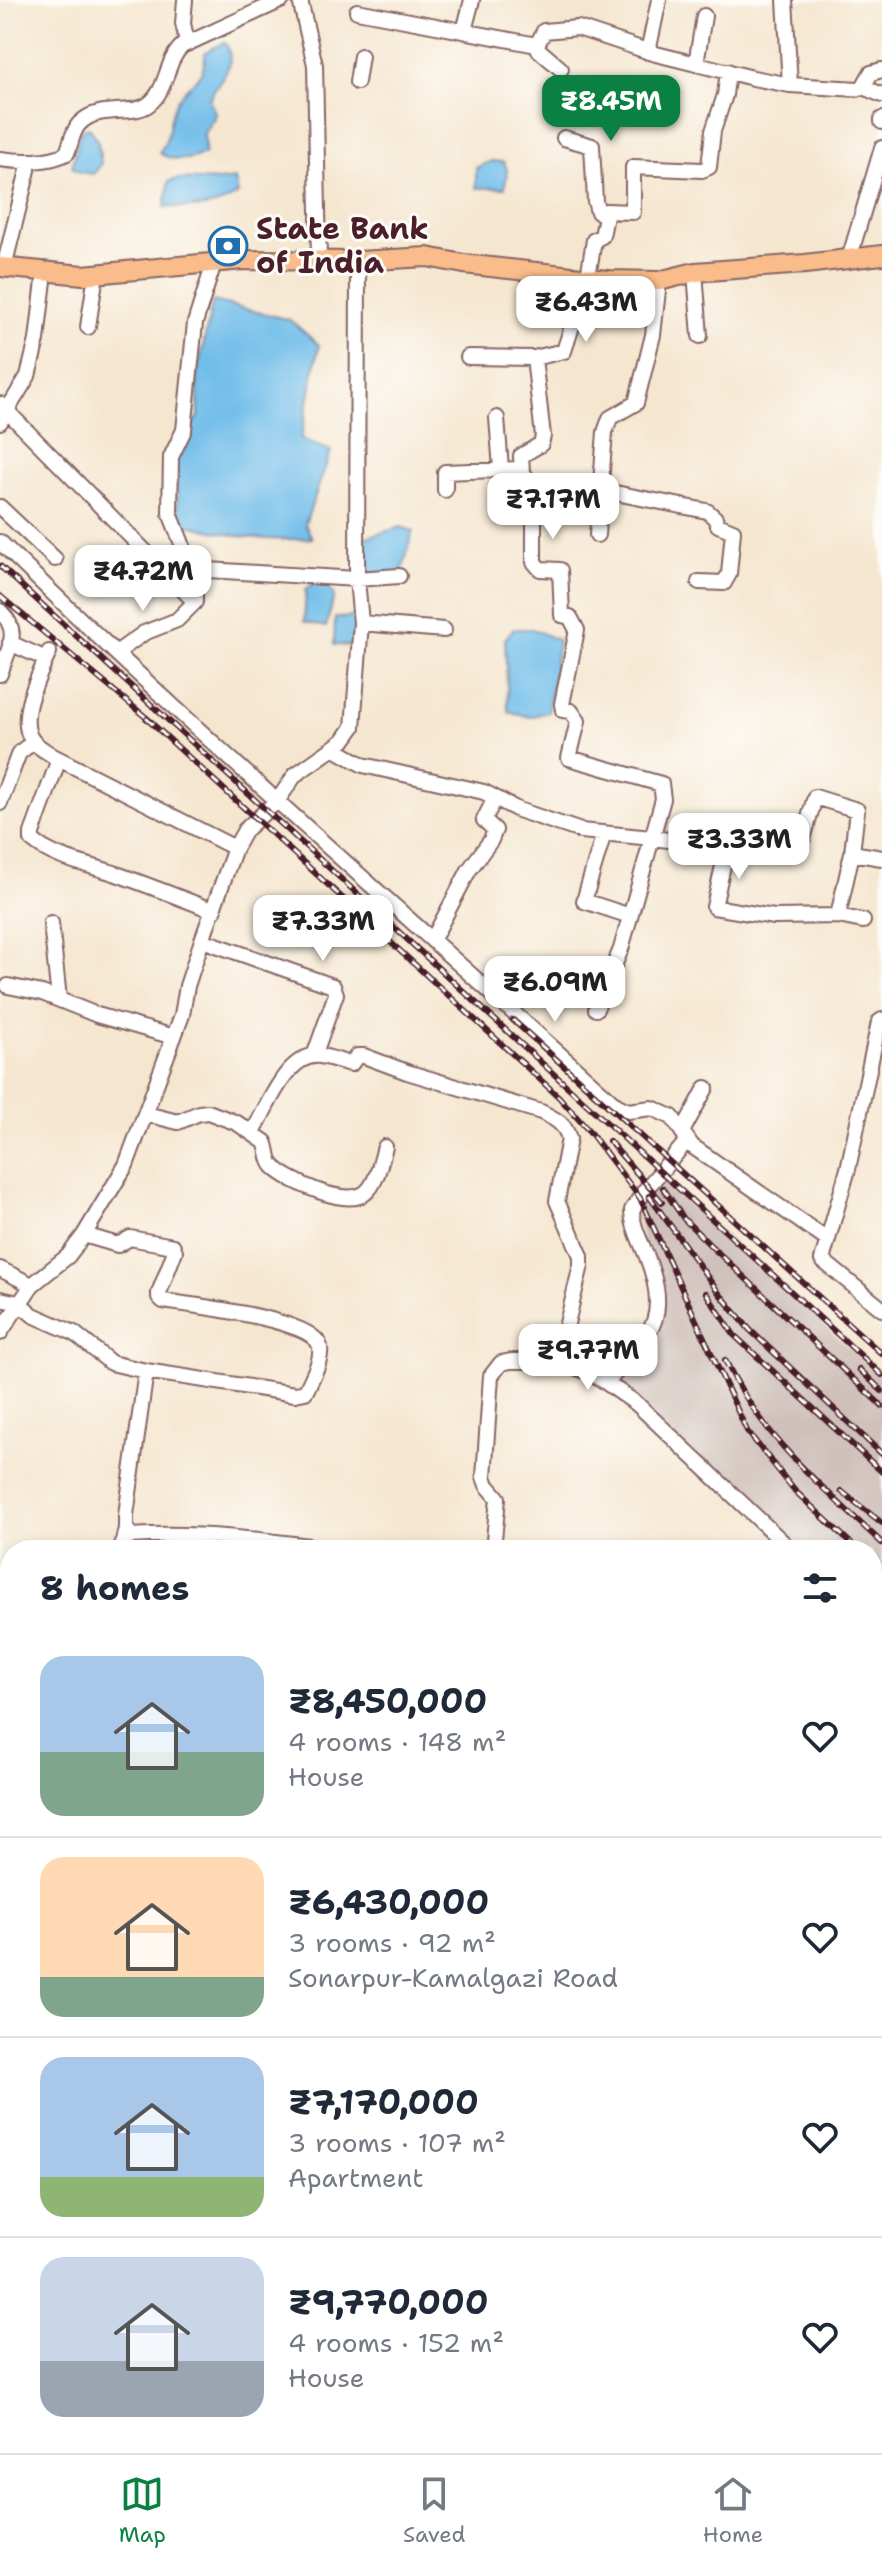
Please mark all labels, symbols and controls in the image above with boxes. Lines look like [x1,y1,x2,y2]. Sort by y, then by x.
pin: ₹8.45M [546,75,676,143]
text: ₹8.45M [560,83,662,118]
place label: State Bank of India [256,208,429,283]
bank icon: State Bank of India [207,225,249,267]
pin: ₹6.43M [521,276,651,344]
text: ₹6.43M [534,284,638,319]
pin: ₹7.17M [488,473,618,541]
text: ₹7.17M [505,481,601,516]
pin: ₹4.72M [78,545,208,613]
text: ₹4.72M [92,553,194,588]
pin: ₹3.33M [674,813,804,881]
text: ₹3.33M [686,821,792,856]
pin: ₹7.33M [258,895,388,963]
text: ₹7.33M [271,903,375,938]
pin: ₹6.09M [490,956,620,1024]
text: ₹6.09M [502,964,608,999]
pin: ₹9.77M [523,1324,653,1392]
text: ₹9.77M [537,1332,639,1367]
text: 8 homes [40,1565,189,1611]
icon: filters [798,1566,842,1610]
text: ₹8,450,000 [288,1678,487,1724]
icon: home [104,1688,200,1784]
icon: heart [798,1714,842,1758]
text: 4 rooms · 148 m² [288,1724,506,1759]
text: House [288,1759,364,1794]
text: ₹6,430,000 [288,1879,489,1925]
icon: home [104,1889,200,1985]
icon: heart [798,1915,842,1959]
text: 3 rooms · 92 m² [288,1925,496,1960]
text: Sonarpur-Kamalgazi Road [288,1960,618,1995]
text: ₹7,170,000 [288,2079,479,2125]
icon: home [104,2089,200,2185]
icon: heart [798,2115,842,2159]
text: 3 rooms · 107 m² [288,2125,506,2160]
text: Apartment [288,2160,424,2195]
text: ₹9,770,000 [288,2279,488,2325]
icon: home [104,2289,200,2385]
icon: heart [798,2315,842,2359]
text: 4 rooms · 152 m² [288,2325,504,2360]
text: House [288,2360,364,2395]
tab: Map [119,2472,166,2549]
tab: Saved [403,2472,466,2549]
tab: Home [703,2472,763,2549]

